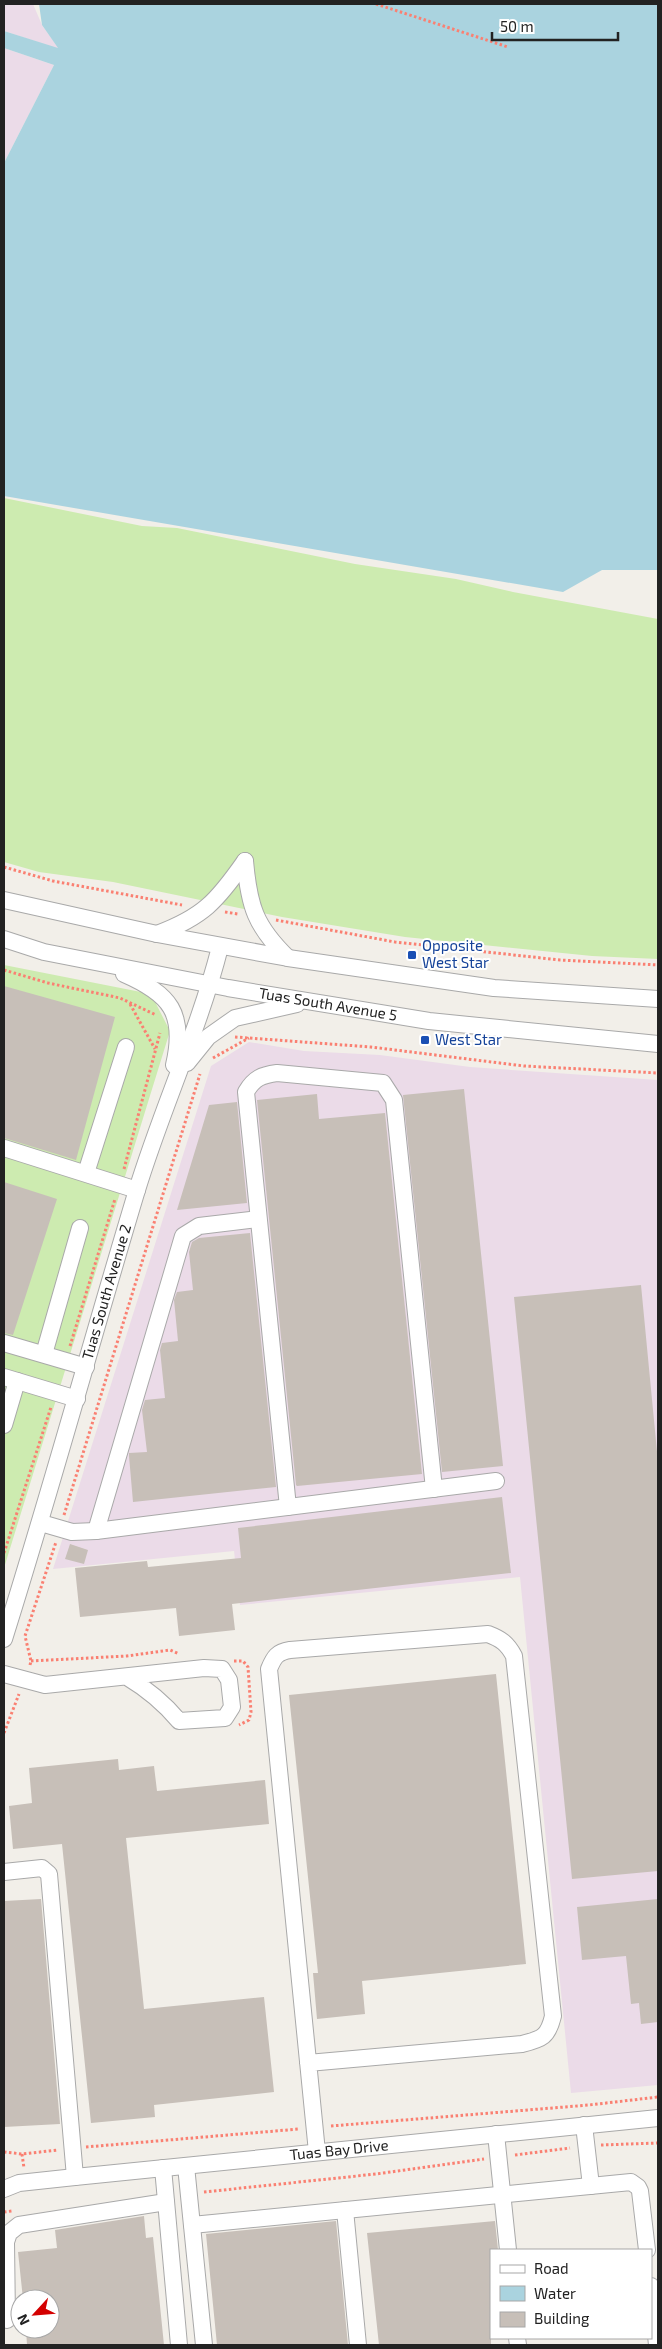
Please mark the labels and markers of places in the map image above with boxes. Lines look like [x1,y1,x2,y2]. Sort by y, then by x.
place label: Opposite West Star [422,936,489,971]
marker: Opposite West Star [406,949,418,961]
place label: West Star [435,1030,502,1048]
marker: West Star [419,1034,431,1046]

